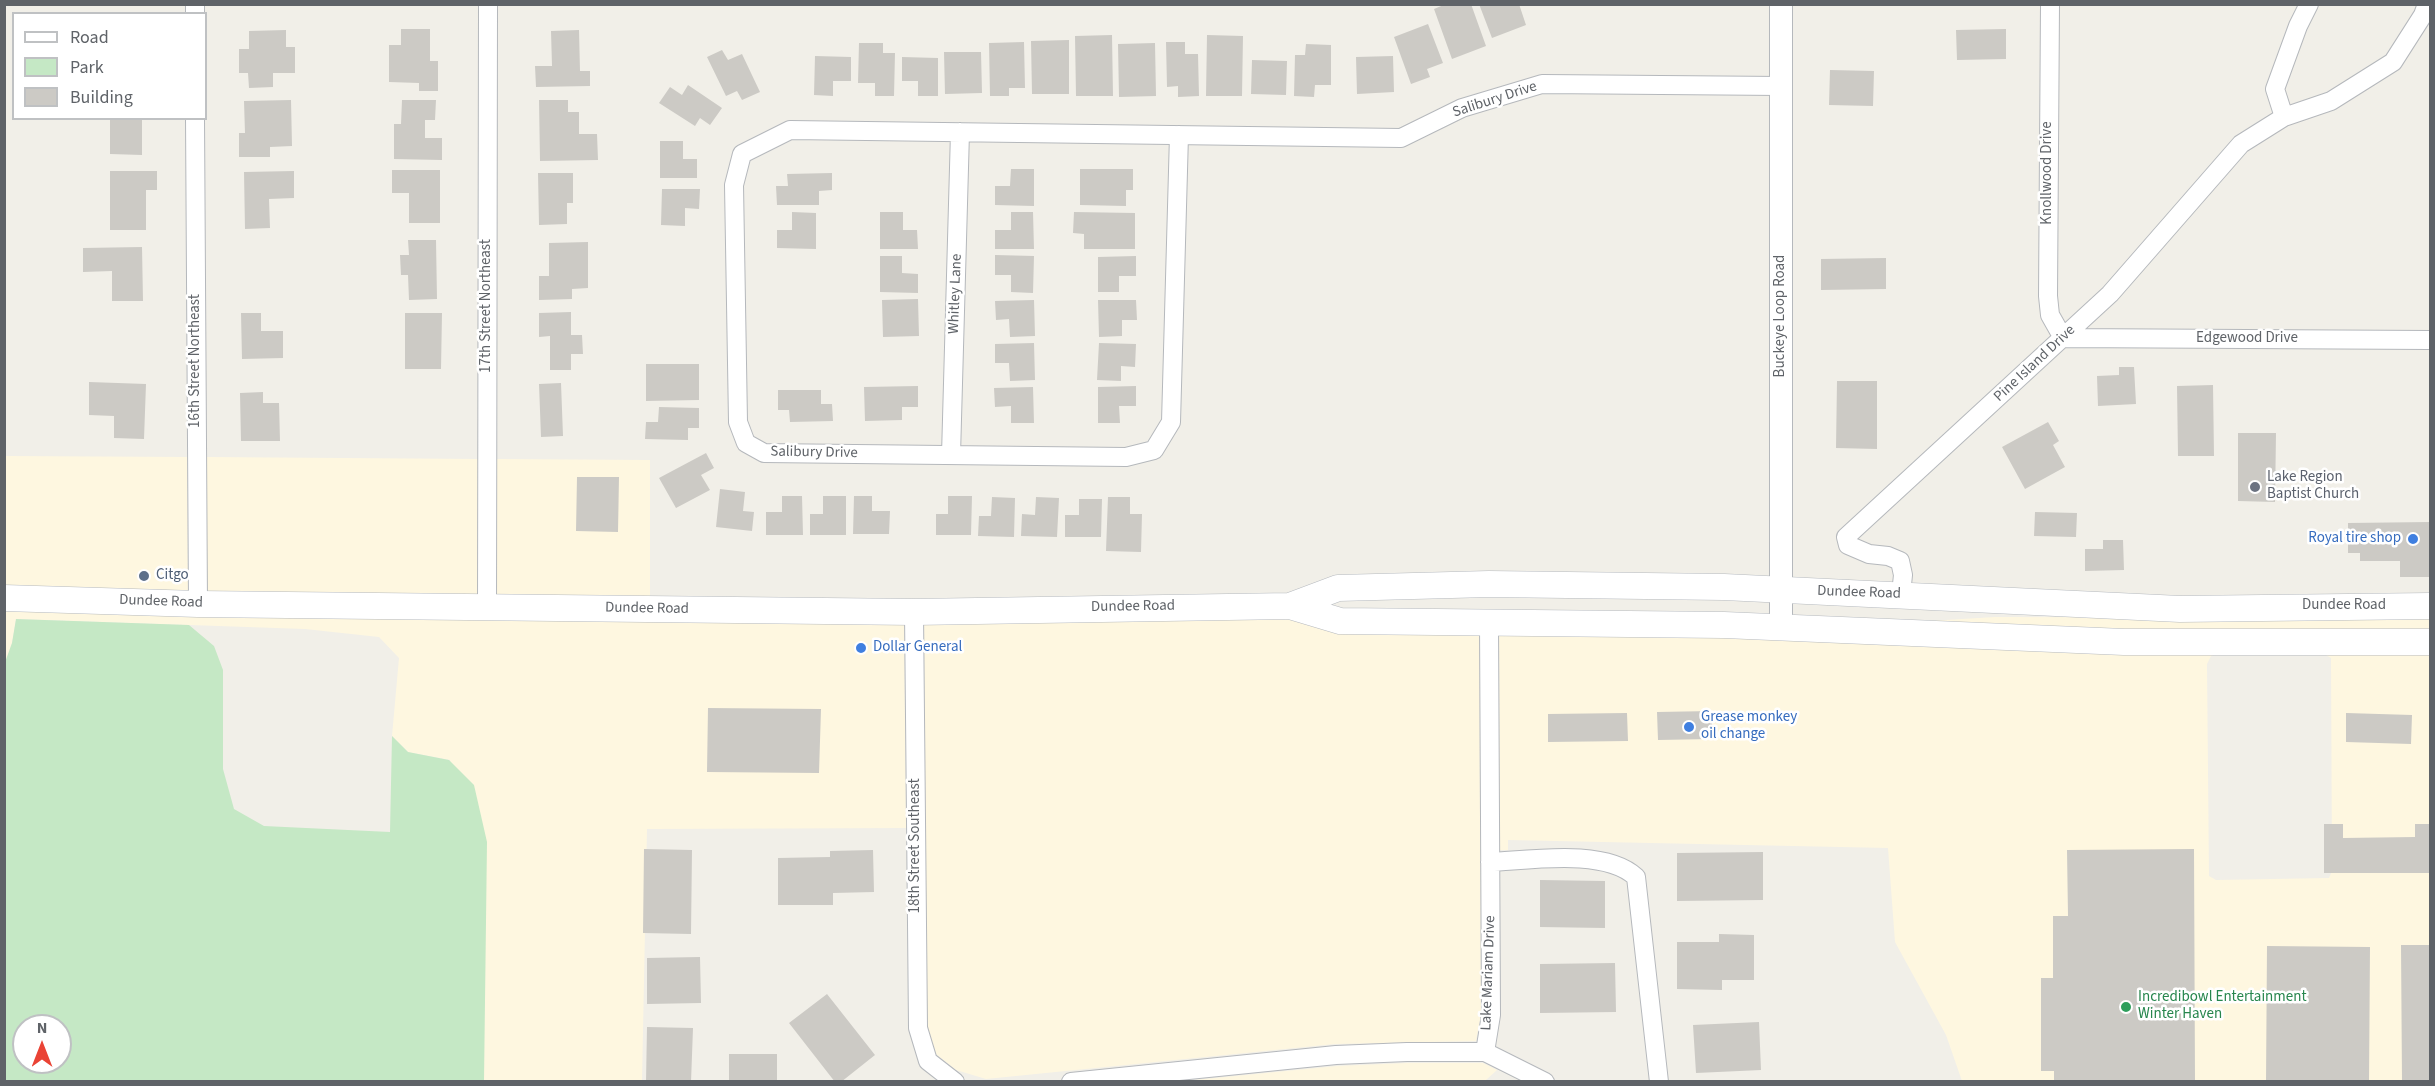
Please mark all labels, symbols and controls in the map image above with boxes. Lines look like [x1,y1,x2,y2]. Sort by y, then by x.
legend [12,12,207,120]
text: Road [70,25,109,50]
text: Park [70,55,104,80]
street label: Salibury Drive [1451,78,1539,122]
text: Building [70,85,133,110]
street label: Knollwood Drive [2039,121,2057,225]
street label: 17th Street Northeast [478,239,496,373]
street label: Whitley Lane [946,253,966,335]
street label: Buckeye Loop Road [1772,255,1790,377]
street label: 16th Street Northeast [187,294,205,428]
street label: Pine Island Drive [1991,322,2079,406]
street label: Edgewood Drive [2196,330,2298,348]
street label: Salibury Drive [770,443,858,463]
place label: Lake Region Baptist Church [2267,469,2359,504]
marker: Lake Region Baptist Church [2248,480,2262,494]
place label: Royal tire shop [2308,530,2401,548]
marker: Royal tire shop [2406,532,2420,546]
place label: Citgo [156,567,189,585]
marker: Citgo [137,569,151,583]
street label: Dundee Road [1817,583,1901,603]
street label: Dundee Road [119,592,203,612]
street label: Dundee Road [1091,597,1175,617]
street label: Dundee Road [2302,597,2386,615]
street label: Dundee Road [605,599,689,619]
place label: Dollar General [873,639,962,657]
marker: Dollar General [854,641,868,655]
place label: Grease monkey oil change [1701,709,1797,744]
marker: Grease monkey oil change [1682,720,1696,734]
street label: 18th Street Southeast [907,778,925,914]
street label: Lake Mariam Drive [1478,915,1500,1031]
place label: Incredibowl Entertainment Winter Haven [2138,989,2306,1024]
marker: Incredibowl Entertainment Winter Haven [2119,1000,2133,1014]
north arrow [12,1014,72,1074]
text: N [37,1017,47,1039]

